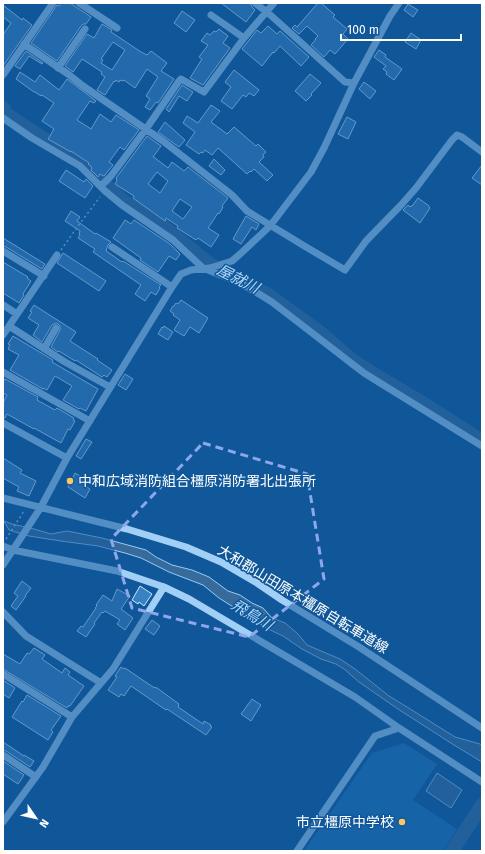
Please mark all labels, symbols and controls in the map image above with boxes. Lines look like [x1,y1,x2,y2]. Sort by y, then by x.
scale bar [341,16,461,42]
text: 100 m [347,23,379,37]
water label: 屋就川 [214,261,264,298]
place label: 中和広域消防組合橿原消防署北出張所 [78,473,316,490]
marker: 中和広域消防組合橿原消防署北出張所 [65,476,75,486]
street label: 大和郡山田原本橿原自転車道線 [214,542,391,657]
water label: 飛鳥川 [228,596,278,635]
north arrow [16,798,56,838]
place label: 市立橿原中学校 [296,814,394,831]
text: N [36,817,51,830]
marker: 市立橿原中学校 [397,817,407,827]

